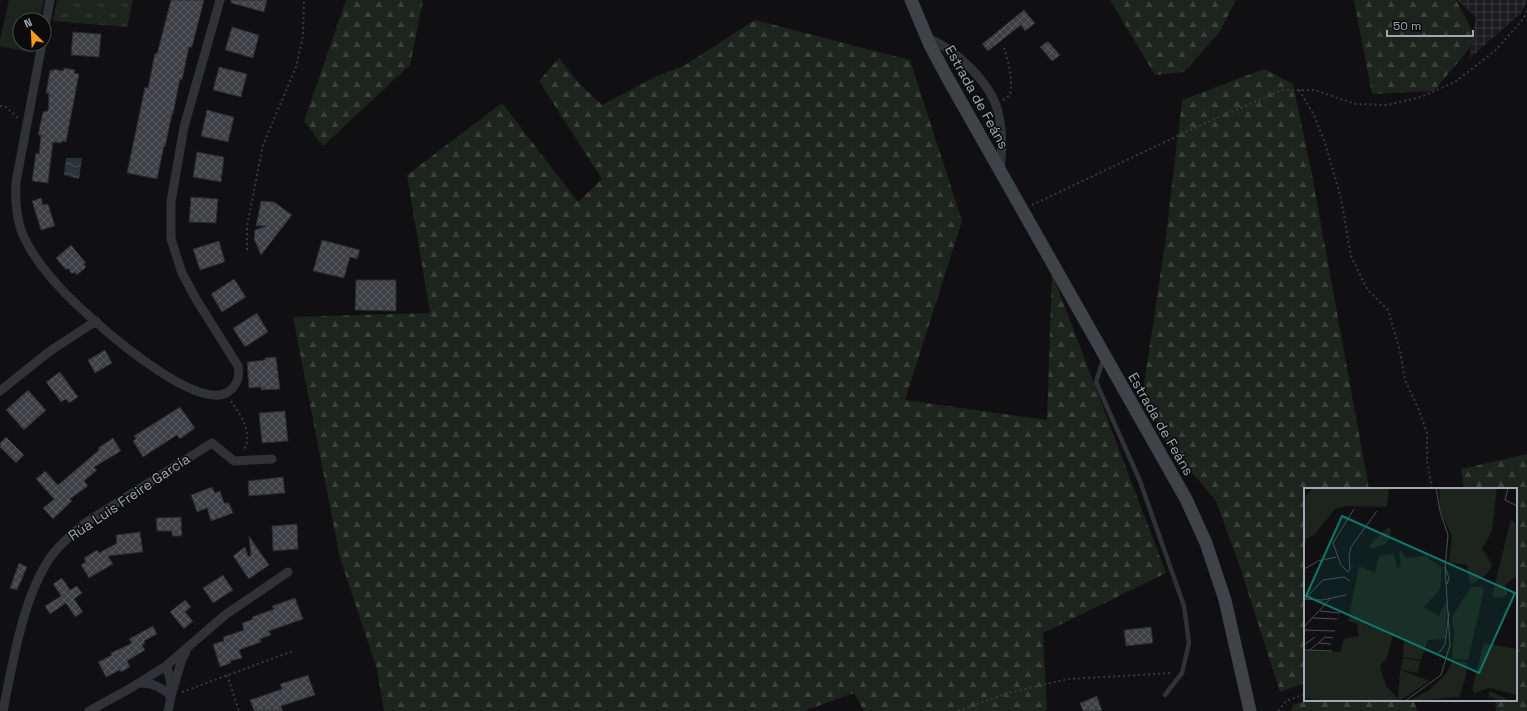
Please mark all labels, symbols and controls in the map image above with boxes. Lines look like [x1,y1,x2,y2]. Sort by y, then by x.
north arrow [12,12,52,52]
scale bar [1387,12,1473,38]
text: N [22,15,34,31]
text: 50 m [1393,18,1421,34]
street label: Estrada de Feáns [941,42,1013,152]
street label: Estrada de Feáns [1124,369,1198,479]
street label: Rúa Luis Freire García [65,450,193,544]
inset map [1304,488,1517,701]

